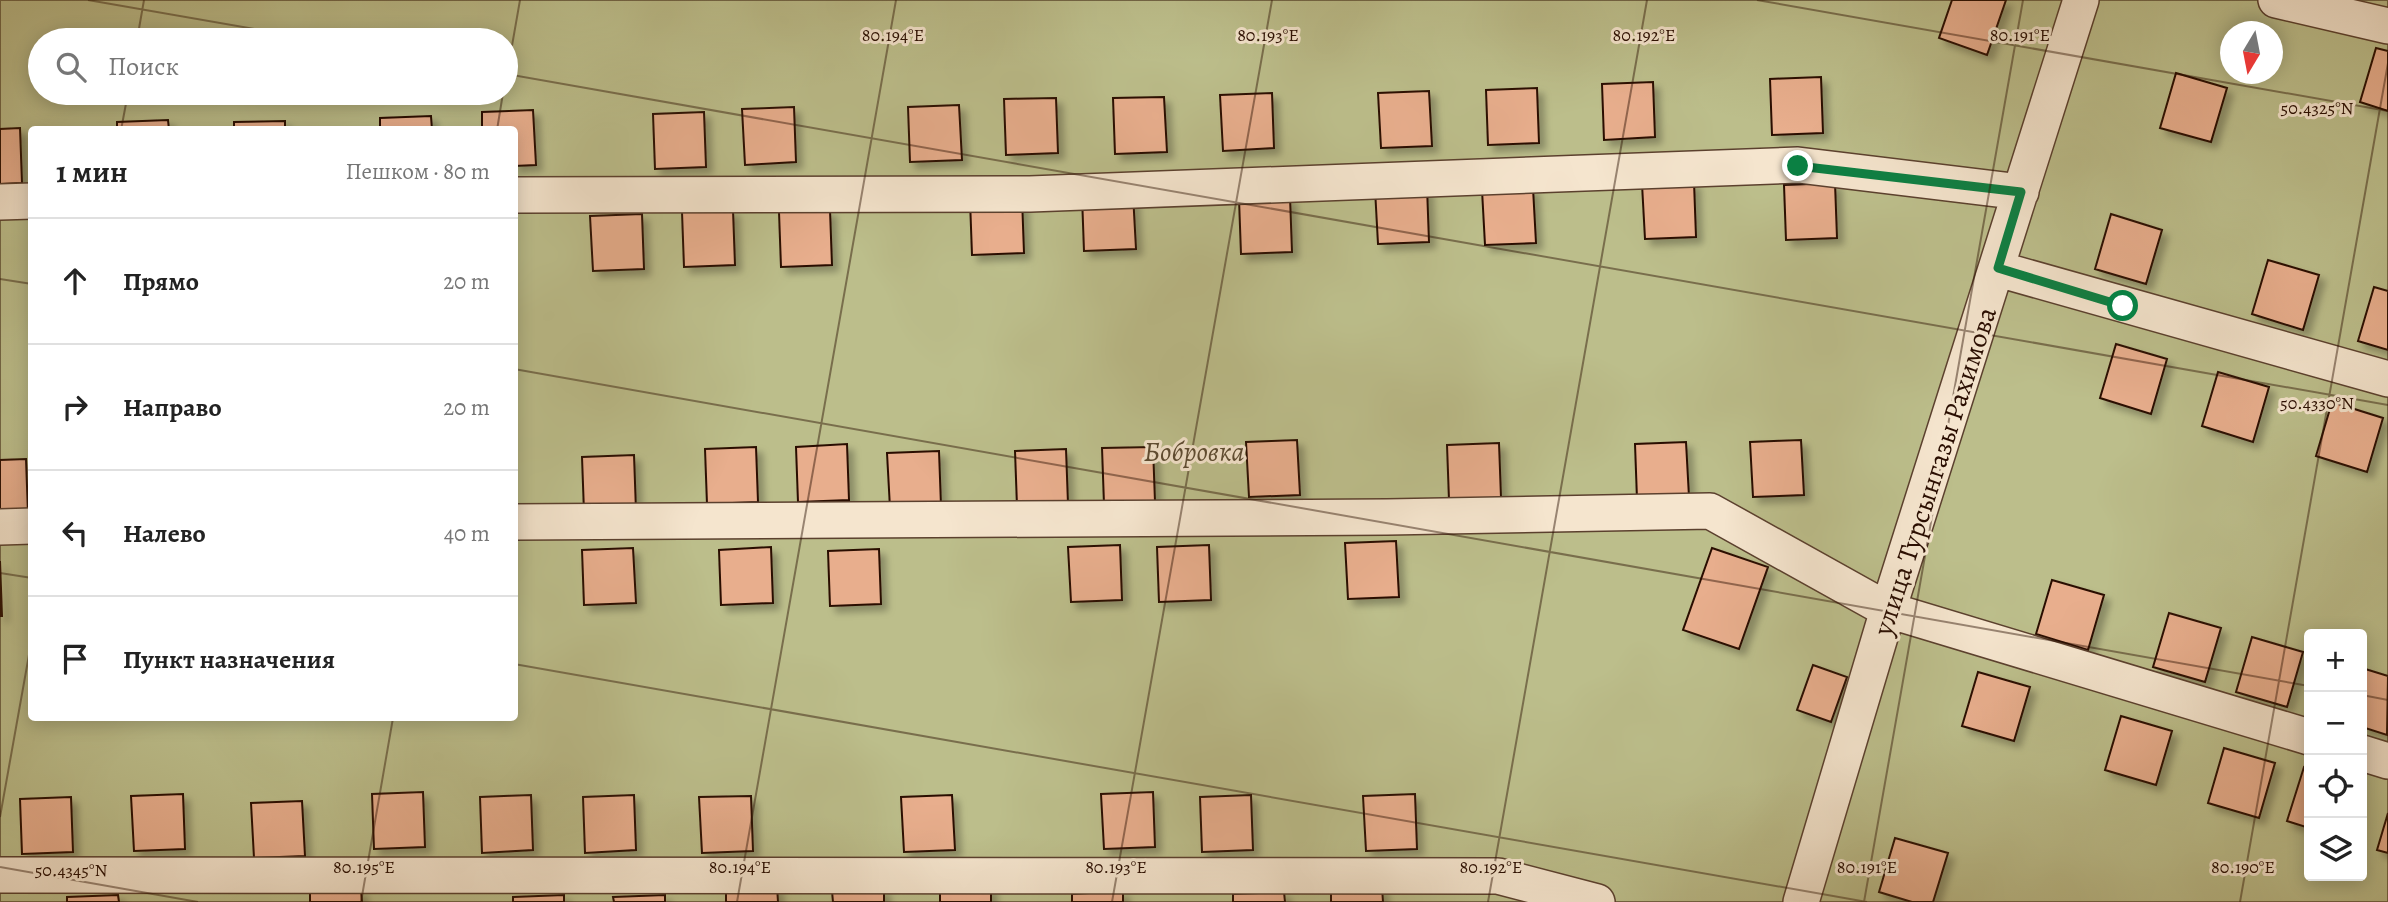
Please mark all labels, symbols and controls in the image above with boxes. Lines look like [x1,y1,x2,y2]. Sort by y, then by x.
north arrow [2220,21,2283,84]
text: 80.194°E [862,23,924,47]
text: 80.193°E [1237,23,1299,47]
text: 80.192°E [1613,23,1675,47]
text: 80.191°E [1990,23,2050,47]
search box [28,28,518,105]
icon: search [52,48,90,86]
text: Поиск [108,49,179,84]
text: 50.4325°N [2280,96,2354,120]
route end [1782,150,1813,181]
text: 1 мин [56,152,128,192]
text: Пешком · 80 m [346,156,490,187]
icon: ahead [56,262,94,300]
text: Прямо [123,264,199,299]
text: 20 m [443,266,490,297]
route start [2107,290,2138,321]
street label: улица Турсынгазы Рахимова [1864,302,2006,641]
icon: right [56,388,94,426]
text: Направо [123,390,222,425]
text: 50.4330°N [2280,391,2354,415]
text: 20 m [443,392,490,423]
park label: Бобровка [1143,433,1245,471]
icon: left [56,514,94,552]
text: Налево [123,516,206,551]
text: 40 m [444,518,490,549]
map controls [2304,629,2367,881]
button: + [2304,629,2367,692]
icon: arrive [56,640,94,678]
text: Пункт назначения [123,642,335,677]
button: − [2304,692,2367,755]
button: locate [2304,755,2367,818]
button: layers [2304,818,2367,881]
text: 80.195°E [333,855,395,879]
text: 80.194°E [709,855,771,879]
text: 80.193°E [1085,855,1147,879]
text: 80.192°E [1460,855,1522,879]
text: 80.191°E [1837,855,1897,879]
text: 80.190°E [2211,855,2275,879]
text: 50.4345°N [35,858,107,882]

